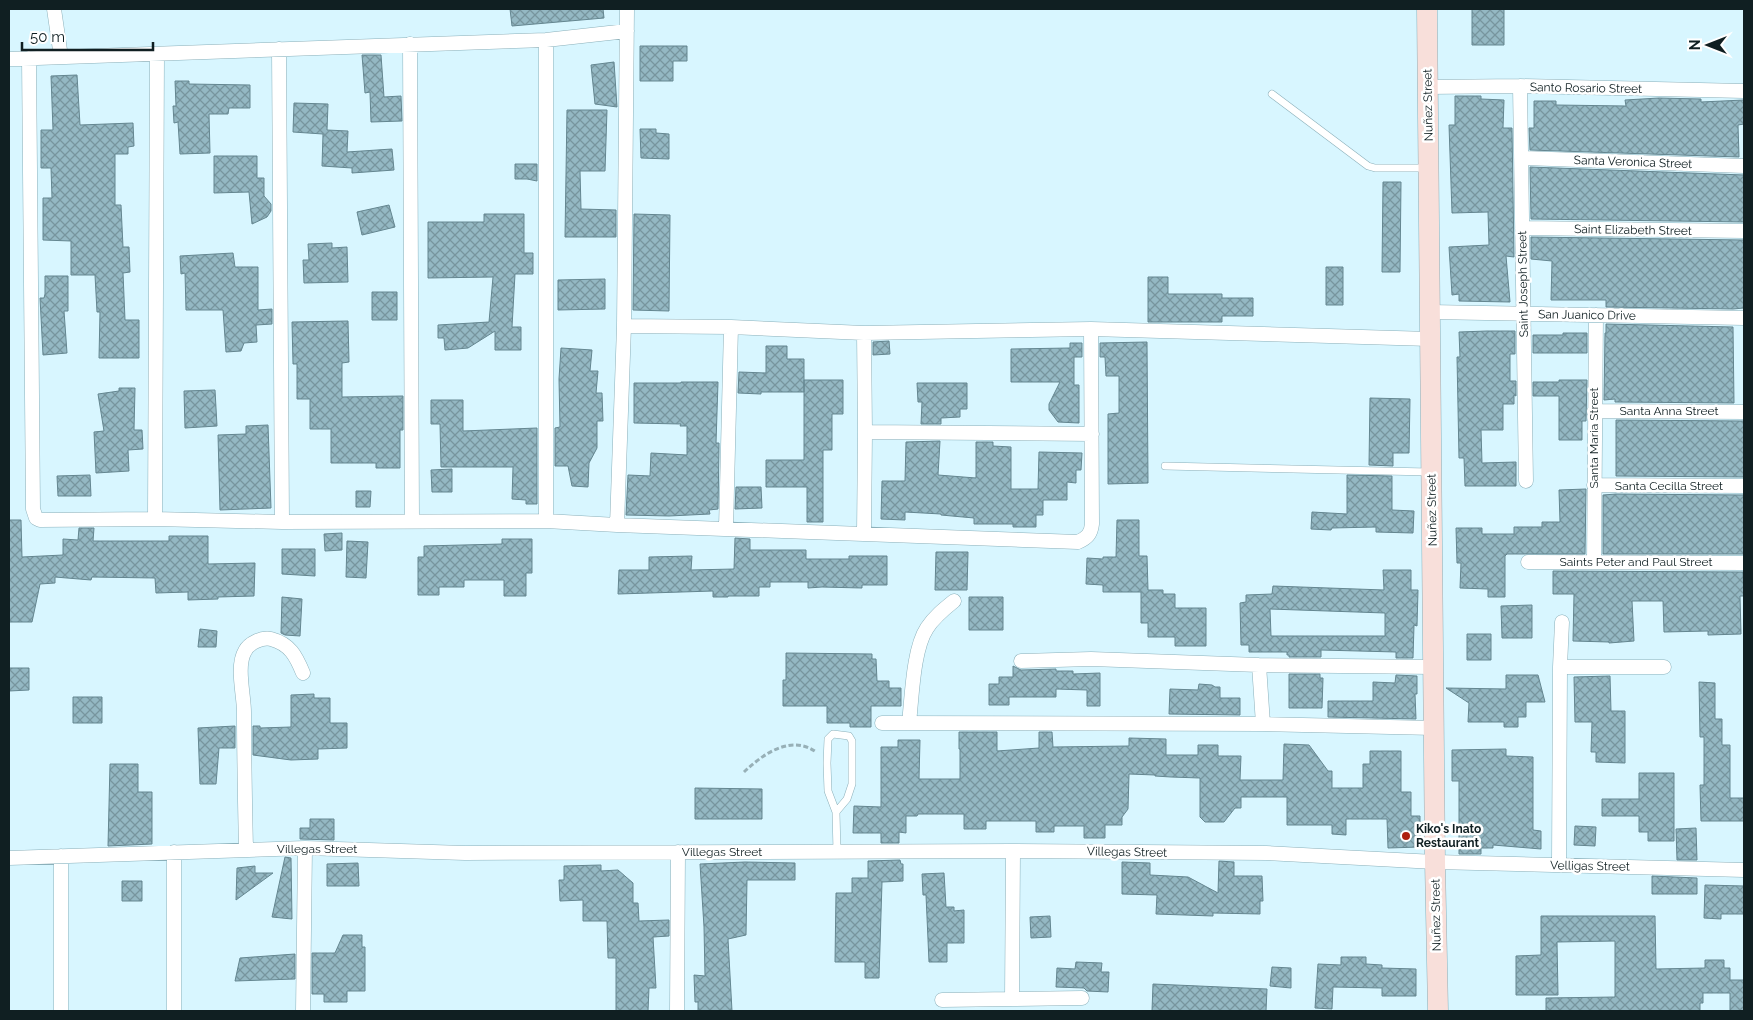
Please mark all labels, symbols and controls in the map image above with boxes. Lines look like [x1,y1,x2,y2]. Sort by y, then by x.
scale bar [22,20,154,52]
north arrow [1683,20,1733,70]
text: 50 m [30,28,65,46]
text: N [1687,40,1703,50]
street label: Nuñez Street [1420,69,1436,141]
street label: Santo Rosario Street [1530,80,1642,96]
street label: Santa Veronica Street [1573,153,1693,171]
street label: Saint Elizabeth Street [1574,222,1692,238]
street label: Saint Joseph Street [1515,231,1531,337]
street label: San Juanico Drive [1538,307,1636,323]
street label: Santa Maria Street [1587,387,1601,489]
street label: Santa Anna Street [1620,404,1718,418]
street label: Nuñez Street [1424,474,1440,546]
street label: Santa Cecilla Street [1615,479,1723,493]
street label: Saints Peter and Paul Street [1560,555,1712,569]
place label: Kiko's Inato Restaurant [1416,822,1481,850]
marker: Kiko's Inato Restaurant [1400,830,1412,842]
street label: Villegas Street [277,842,357,856]
street label: Villegas Street [1087,844,1167,860]
street label: Villegas Street [682,845,762,859]
street label: Velligas Street [1550,858,1630,874]
street label: Nuñez Street [1428,879,1444,951]

